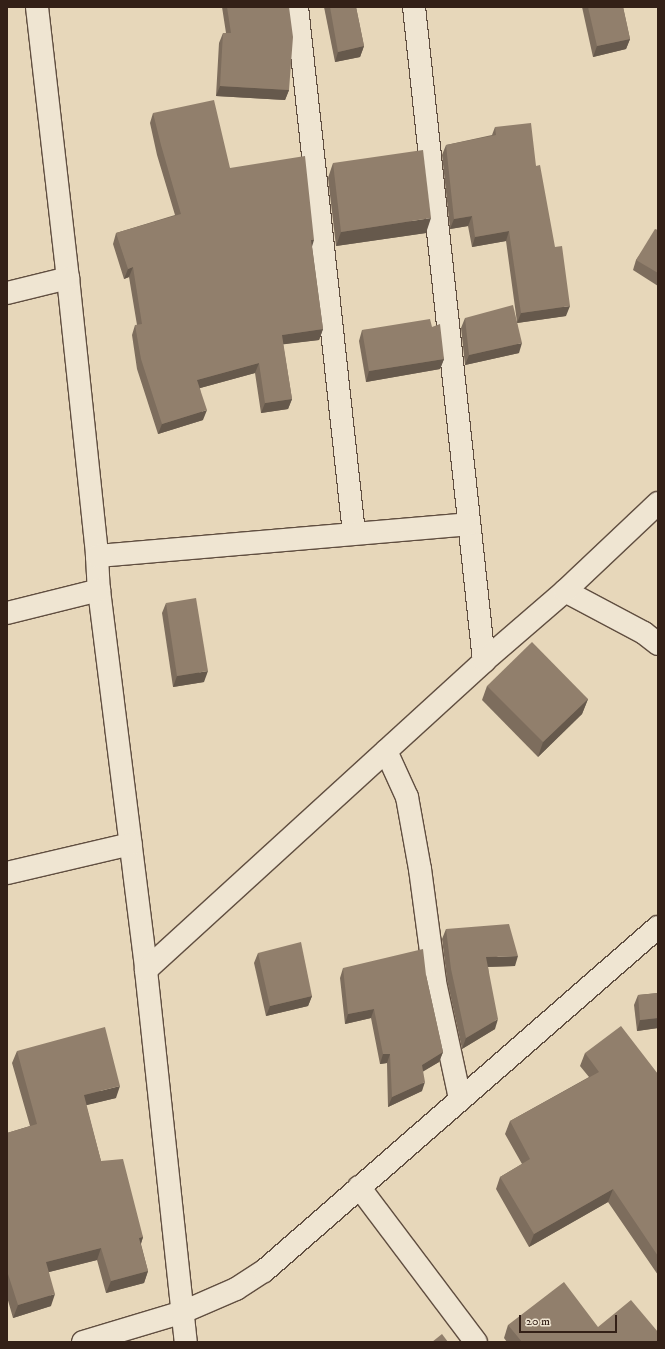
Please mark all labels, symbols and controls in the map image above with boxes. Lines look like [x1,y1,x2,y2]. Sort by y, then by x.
scale bar [521,1307,619,1333]
text: 20 m [526,1314,550,1329]

